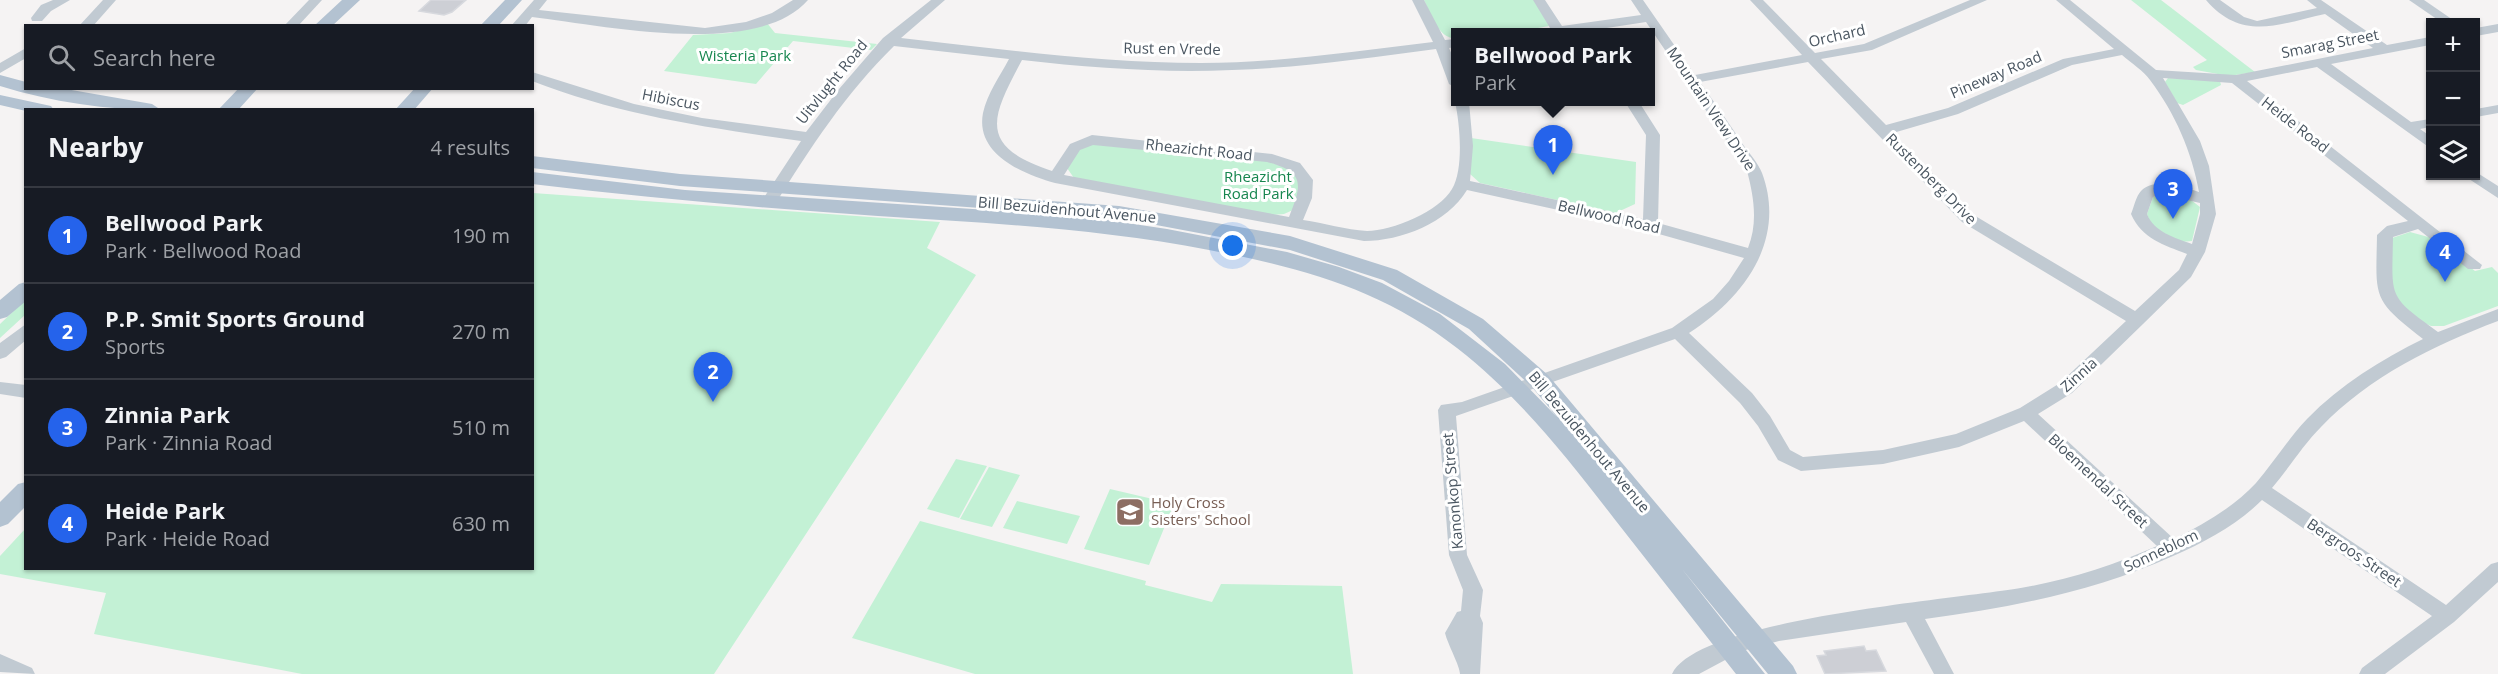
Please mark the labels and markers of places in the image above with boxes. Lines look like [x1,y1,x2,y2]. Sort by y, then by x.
pin: 1 [1534,126,1572,175]
pin: 3 [2154,170,2192,219]
pin: 4 [2426,232,2464,282]
pin: 2 [694,352,732,402]
place label: Holy Cross Sisters' School [1151,492,1251,529]
school or university icon: Holy Cross Sisters' School [1114,496,1146,528]

